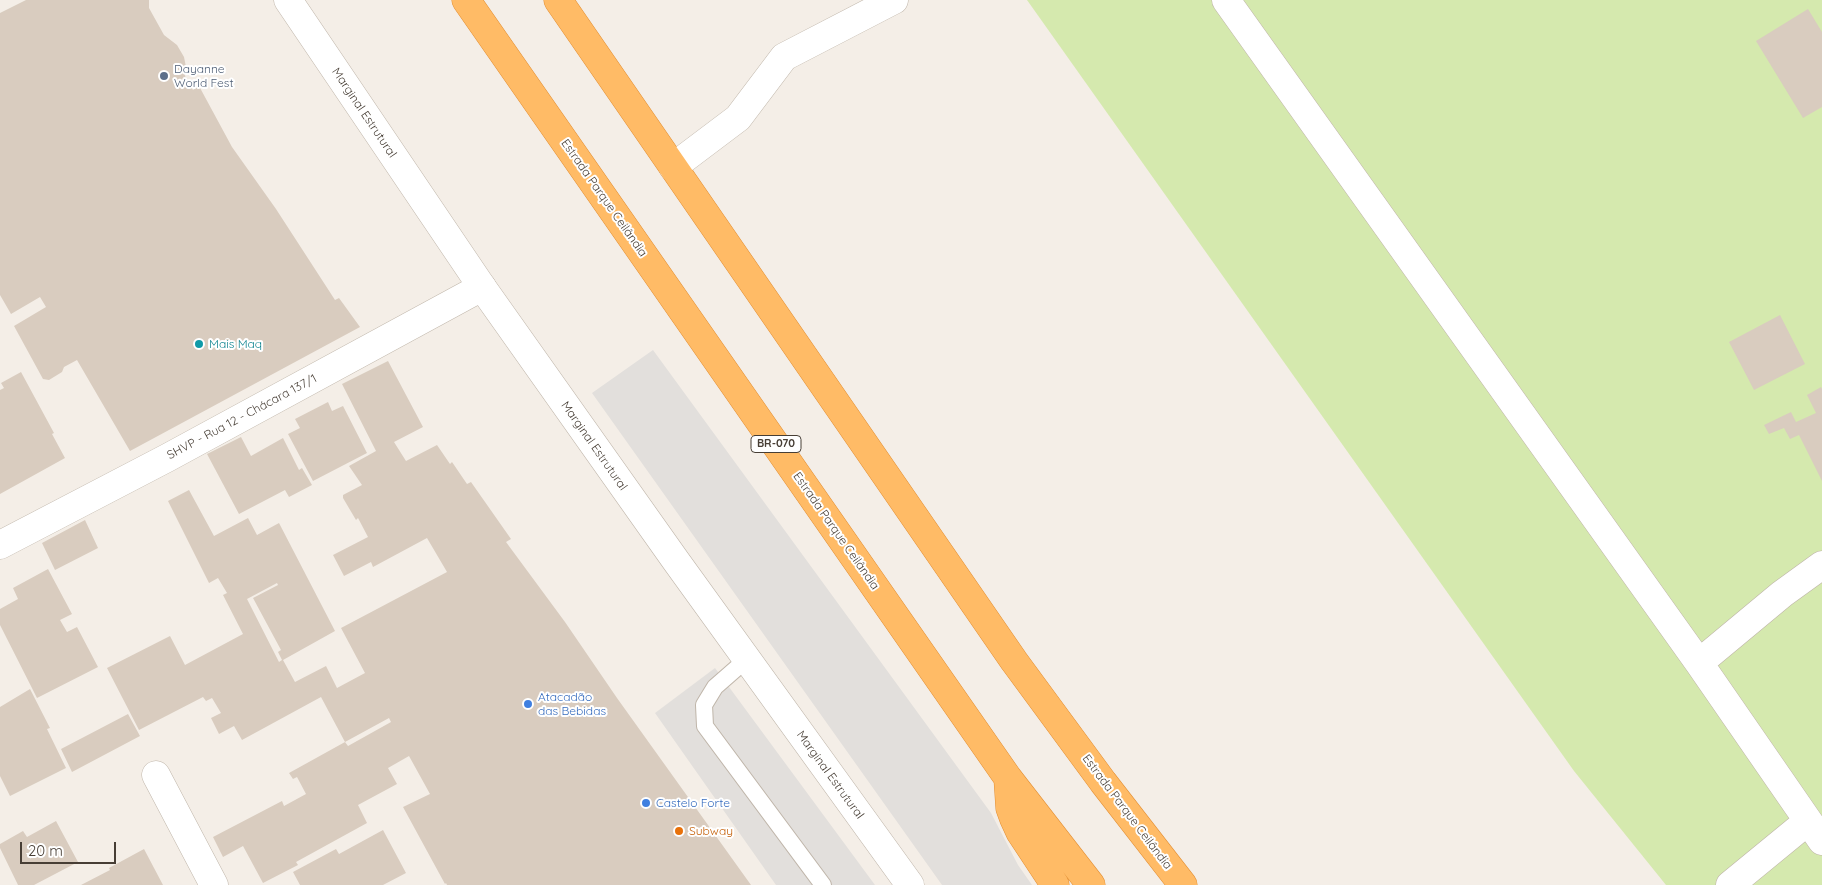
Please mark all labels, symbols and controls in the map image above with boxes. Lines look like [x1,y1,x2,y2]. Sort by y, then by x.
place label: Dayanne World Fest [174,62,234,90]
street label: Marginal Estrutural [329,65,399,161]
marker: Dayanne World Fest [158,70,170,82]
street label: Estrada Parque Ceilândia [558,136,650,260]
place label: Mais Maq [209,337,262,351]
marker: Mais Maq [193,338,205,350]
street label: SHVP - Rua 12 - Chácara 137/1 [165,371,319,463]
street label: Marginal Estrutural [558,399,630,493]
road number: BR-070 [751,436,801,452]
street label: Estrada Parque Ceilândia [790,469,882,593]
place label: Atacadão das Bebidas [538,690,606,718]
marker: Atacadão das Bebidas [522,698,534,710]
street label: Marginal Estrutural [793,728,867,822]
street label: Estrada Parque Ceilândia [1079,752,1175,872]
place label: Castelo Forte [656,796,730,810]
marker: Castelo Forte [640,797,652,809]
place label: Subway [689,824,733,838]
marker: Subway [673,825,685,837]
scale bar [22,832,119,864]
text: 20 m [28,841,63,860]

